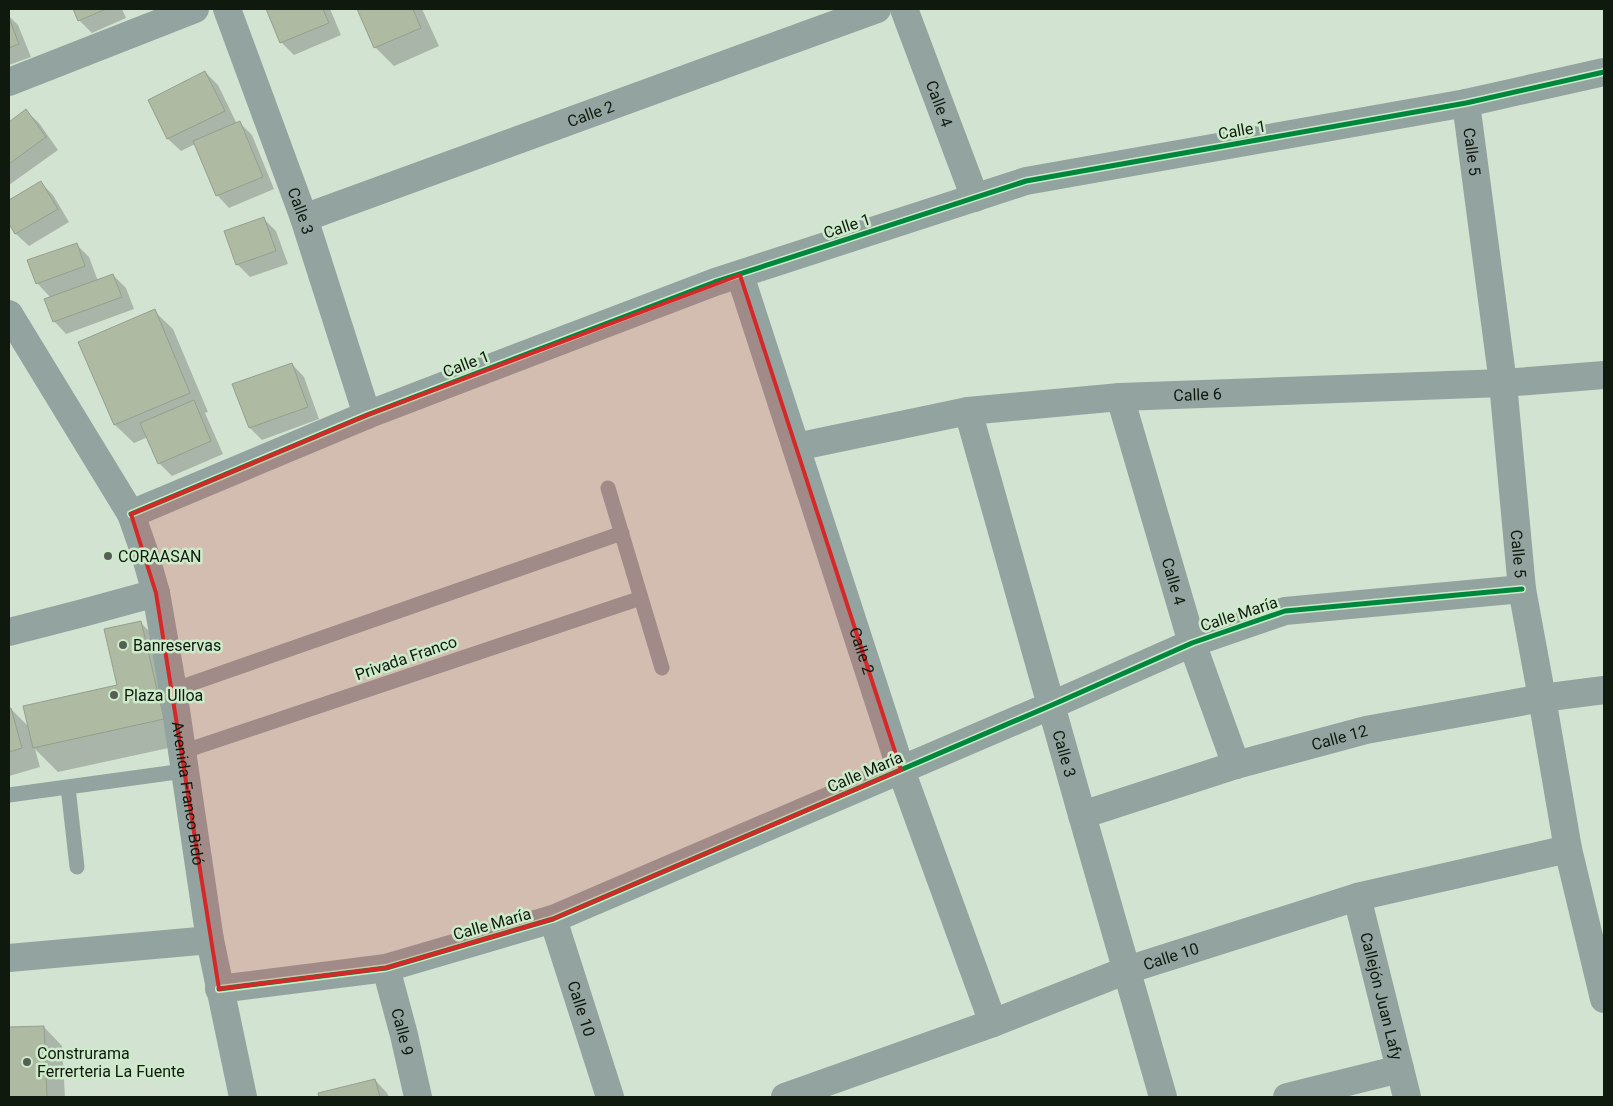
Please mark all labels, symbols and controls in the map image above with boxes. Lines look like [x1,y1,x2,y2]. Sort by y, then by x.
street label: Calle 4 [922,78,957,130]
street label: Calle 2 [565,96,617,131]
street label: Calle 1 [1217,116,1267,144]
street label: Calle 5 [1460,126,1485,177]
street label: Calle 3 [284,185,318,237]
street label: Calle 1 [821,209,873,243]
street label: Calle 1 [440,346,492,382]
street label: Calle 6 [1173,384,1222,405]
street label: Calle 5 [1507,529,1530,579]
place label: CORAASAN [118,547,202,566]
marker: CORAASAN [102,550,114,562]
street label: Calle 4 [1158,555,1190,607]
street label: Calle María [1198,593,1280,635]
street label: Calle 2 [846,625,879,677]
street label: Privada Franco [353,632,459,684]
place label: Banreservas [133,636,221,655]
marker: Banreservas [117,639,129,651]
place label: Plaza Ulloa [124,686,203,705]
marker: Plaza Ulloa [108,689,120,701]
street label: Avenida Franco Bidó [168,720,208,867]
street label: Calle 12 [1309,721,1370,754]
street label: Calle 3 [1049,728,1080,779]
street label: Calle María [824,748,906,796]
street label: Calle María [451,904,533,944]
street label: Callejón Juan Lafy [1357,930,1407,1062]
street label: Calle 10 [1141,938,1201,974]
street label: Calle 10 [564,978,599,1039]
street label: Calle 9 [388,1006,418,1057]
place label: Construrama Ferrerteria La Fuente [37,1044,185,1081]
marker: Construrama Ferrerteria La Fuente [21,1056,33,1068]

